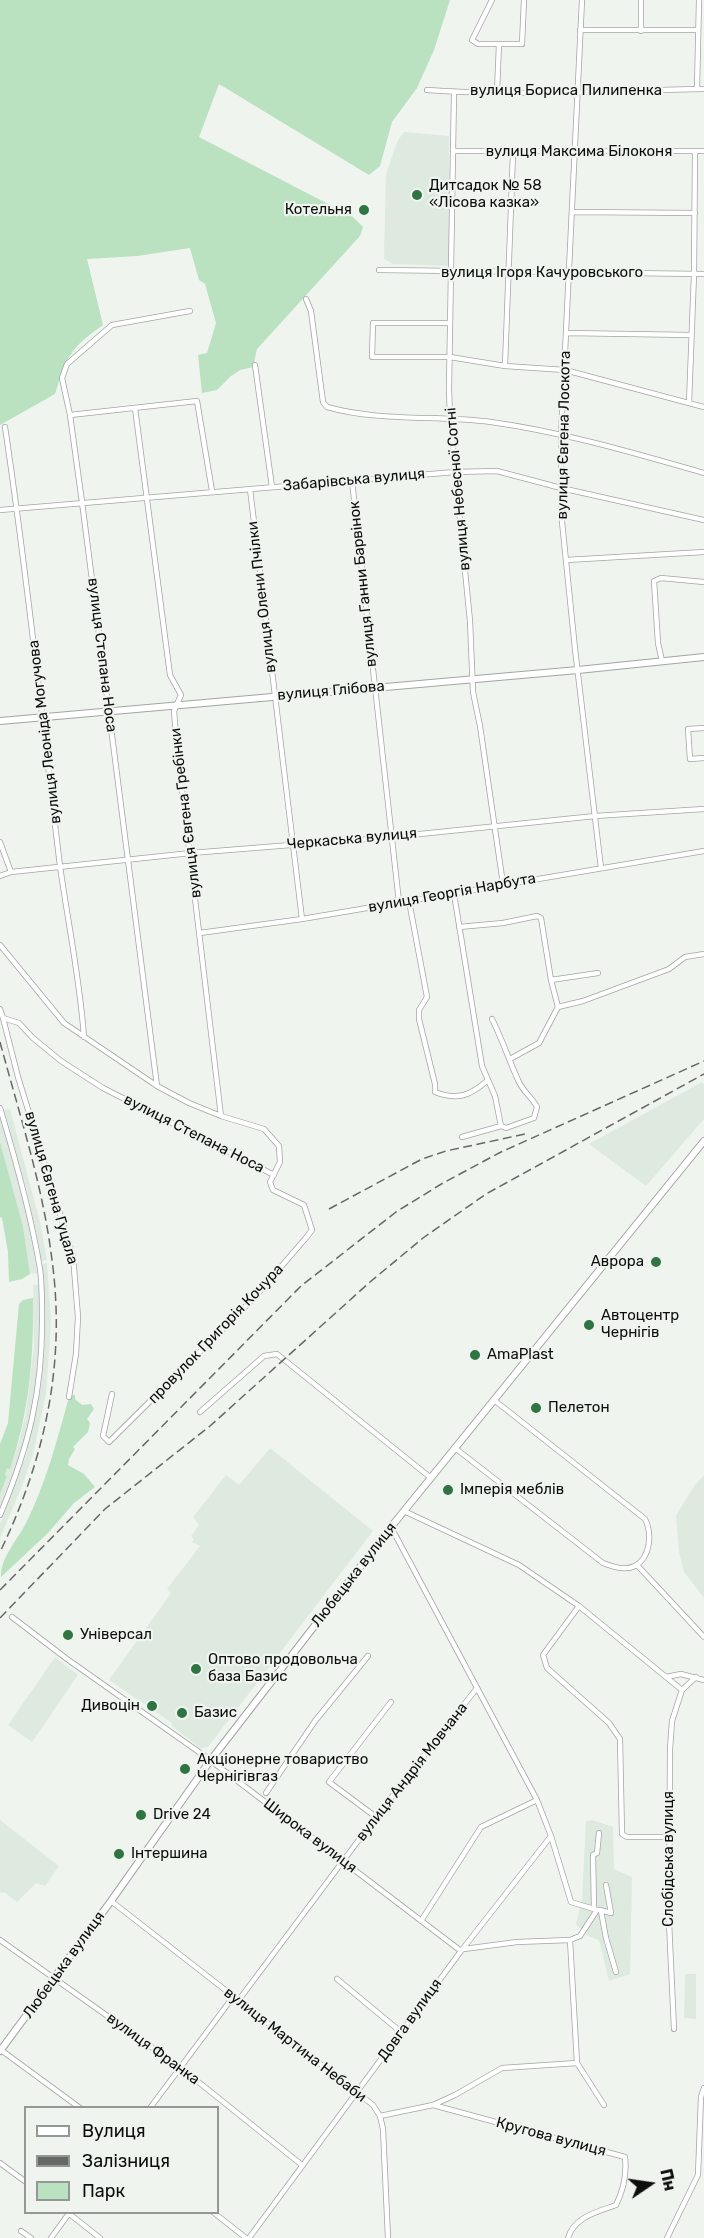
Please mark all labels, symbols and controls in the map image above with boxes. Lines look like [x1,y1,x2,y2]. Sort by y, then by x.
street label: вулиця Бориса Пилипенка [470,82,662,100]
street label: вулиця Максима Білоконя [486,143,672,161]
place label: Дитсадок № 58 «Лісова казка» [429,177,542,212]
marker: Дитсадок № 58 «Лісова казка» [410,188,424,202]
place label: Котельня [285,201,352,219]
marker: Котельня [357,203,371,217]
street label: вулиця Ігоря Качуровського [441,264,643,282]
street label: вулиця Євгена Лоскота [554,351,574,519]
street label: вулиця Небесної Сотні [442,407,474,571]
street label: Забарівська вулиця [282,465,426,495]
street label: вулиця Ганни Барвінок [345,500,381,668]
street label: вулиця Олени Пчілки [244,520,280,674]
street label: вулиця Степана Носа [84,577,120,733]
street label: вулиця Леоніда Могучова [25,639,65,825]
street label: вулиця Глібова [277,677,385,705]
street label: вулиця Євгена Гребінки [167,727,205,899]
street label: Черкаська вулиця [286,824,418,854]
street label: вулиця Георгія Нарбута [367,869,537,917]
street label: вулиця Степана Носа [121,1091,267,1177]
street label: вулиця Євгена Гуцала [21,1109,81,1267]
place label: Аврора [591,1253,644,1271]
marker: Аврора [649,1255,663,1269]
street label: провулок Григорія Кочура [145,1260,287,1408]
place label: Автоцентр Чернігів [601,1307,679,1342]
marker: Автоцентр Чернігів [582,1318,596,1332]
place label: AmaPlast [487,1346,554,1364]
marker: AmaPlast [468,1348,482,1362]
place label: Пелетон [548,1399,610,1417]
marker: Пелетон [529,1401,543,1415]
place label: Імперія меблів [460,1481,564,1499]
marker: Імперія меблів [441,1483,455,1497]
street label: Любецька вулиця [308,1519,400,1631]
place label: Універсал [80,1626,152,1644]
marker: Універсал [61,1628,75,1642]
place label: Оптово продовольча база Базис [208,1651,358,1686]
marker: Оптово продовольча база Базис [189,1662,203,1676]
place label: Дивоцін [81,1697,140,1715]
marker: Дивоцін [145,1699,159,1713]
street label: вулиця Андрія Мовчана [352,1699,472,1845]
place label: Базис [194,1704,237,1722]
marker: Базис [175,1706,189,1720]
place label: Акціонерне товариство Чернігівгаз [197,1751,368,1786]
marker: Акціонерне товариство Чернігівгаз [178,1762,192,1776]
street label: Слобідська вулиця [660,1791,678,1927]
street label: Широка вулиця [260,1795,360,1877]
place label: Drive 24 [153,1806,211,1824]
marker: Drive 24 [134,1808,148,1822]
place label: Інтершина [131,1845,208,1863]
marker: Інтершина [112,1847,126,1861]
street label: Любецька вулиця [19,1908,109,2022]
street label: Довга вулиця [374,1975,446,2065]
street label: вулиця Мартина Небаби [220,1984,370,2106]
street label: вулиця Франка [103,2009,203,2089]
legend [24,2106,219,2214]
street label: Кругова вулиця [494,2114,608,2160]
text: Вулиця [82,2120,146,2142]
text: Залізниця [82,2150,170,2172]
north arrow [620,2154,680,2214]
text: Пн [656,2167,680,2193]
text: Парк [82,2180,125,2202]

